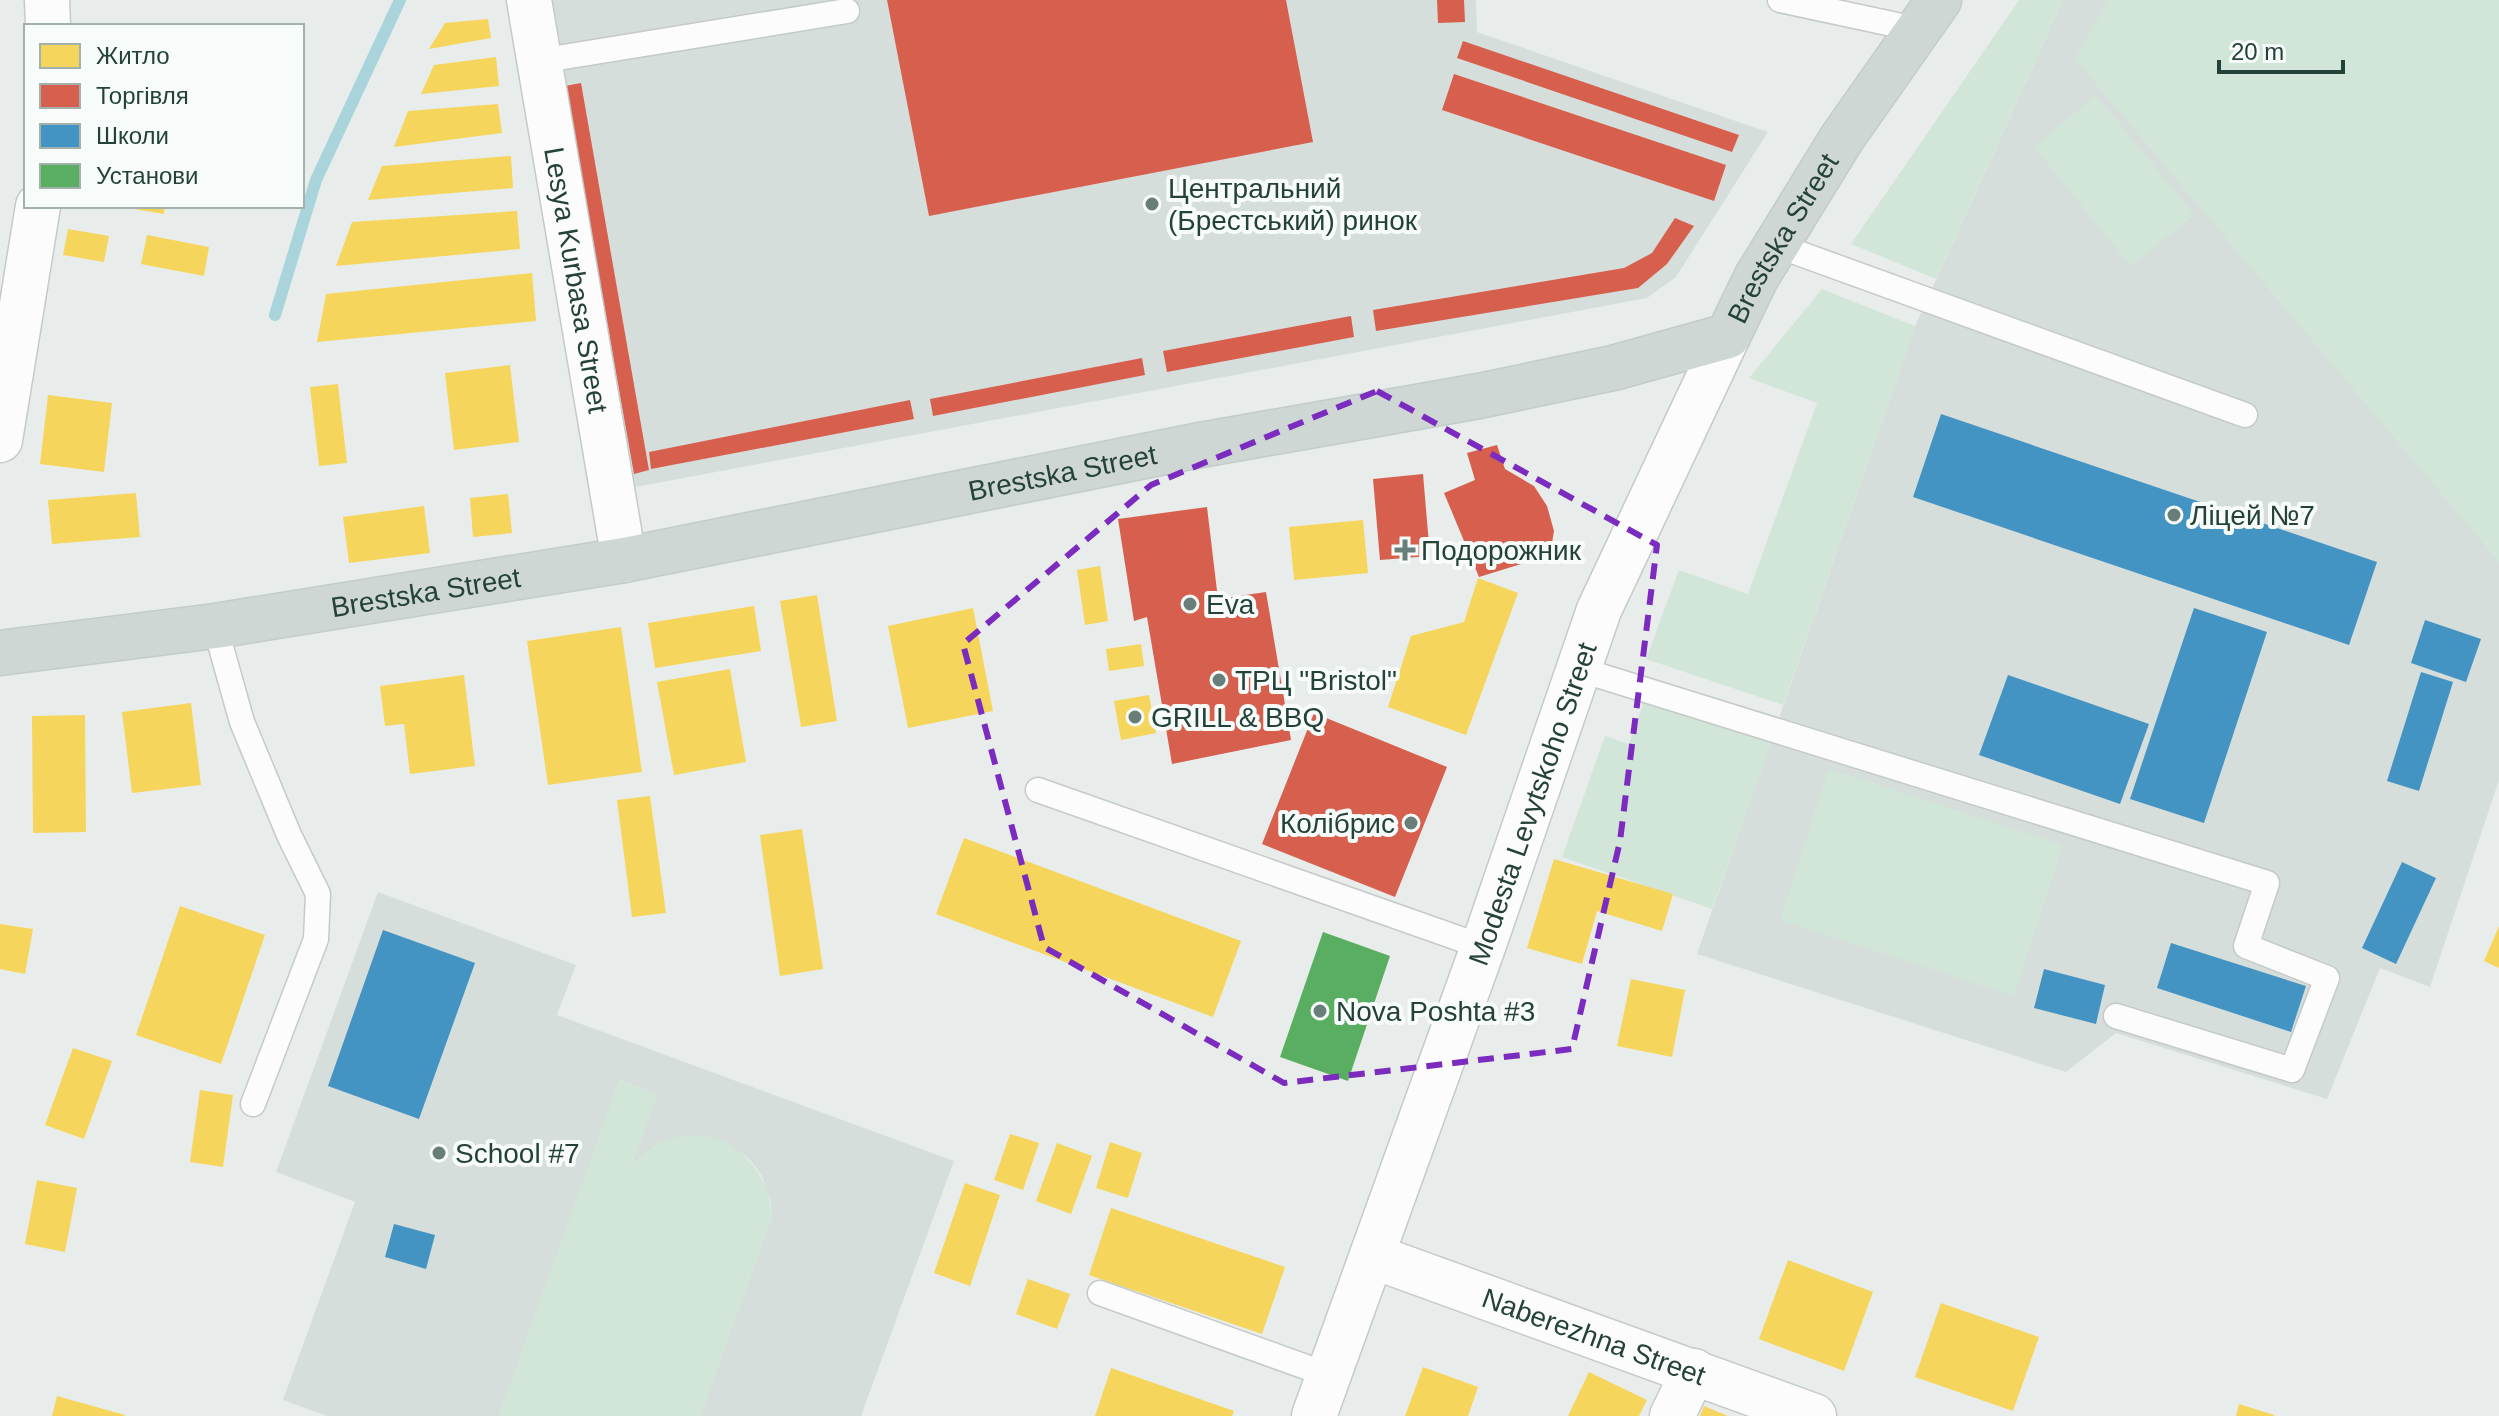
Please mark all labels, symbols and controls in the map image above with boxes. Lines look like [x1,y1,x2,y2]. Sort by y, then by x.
legend [24,24,304,208]
scale bar [2219,24,2343,74]
text: 20 m [2231,38,2284,65]
text: Житло [96,42,170,69]
text: Торгівля [96,82,189,109]
text: Школи [96,122,169,149]
street label: Lesya Kurbasa Street [539,145,614,416]
street label: Brestska Street [1721,147,1844,328]
text: Установи [96,162,198,189]
place label: Центральний (Брестський) ринок [1168,173,1418,236]
marker: Центральний (Брестський) ринок [1143,195,1161,213]
street label: Brestska Street [965,438,1159,506]
place label: Ліцей №7 [2190,500,2315,531]
marker: Ліцей №7 [2165,506,2183,524]
place label: Подорожник [1421,535,1582,566]
marker: Подорожник [1396,541,1414,559]
street label: Brestska Street [329,561,523,623]
place label: Eva [1206,589,1255,620]
marker: Eva [1181,595,1199,613]
street label: Modesta Levytskoho Street [1462,638,1602,969]
place label: ТРЦ "Bristol" [1235,665,1397,696]
marker: ТРЦ "Bristol" [1210,671,1228,689]
place label: GRILL & BBQ [1151,702,1324,733]
marker: GRILL & BBQ [1126,708,1144,726]
place label: Колібрис [1280,808,1395,839]
marker: Колібрис [1402,814,1420,832]
place label: Nova Poshta #3 [1336,996,1535,1027]
marker: Nova Poshta #3 [1311,1002,1329,1020]
place label: School #7 [455,1138,580,1169]
marker: School #7 [430,1144,448,1162]
street label: Naberezhna Street [1478,1282,1710,1391]

